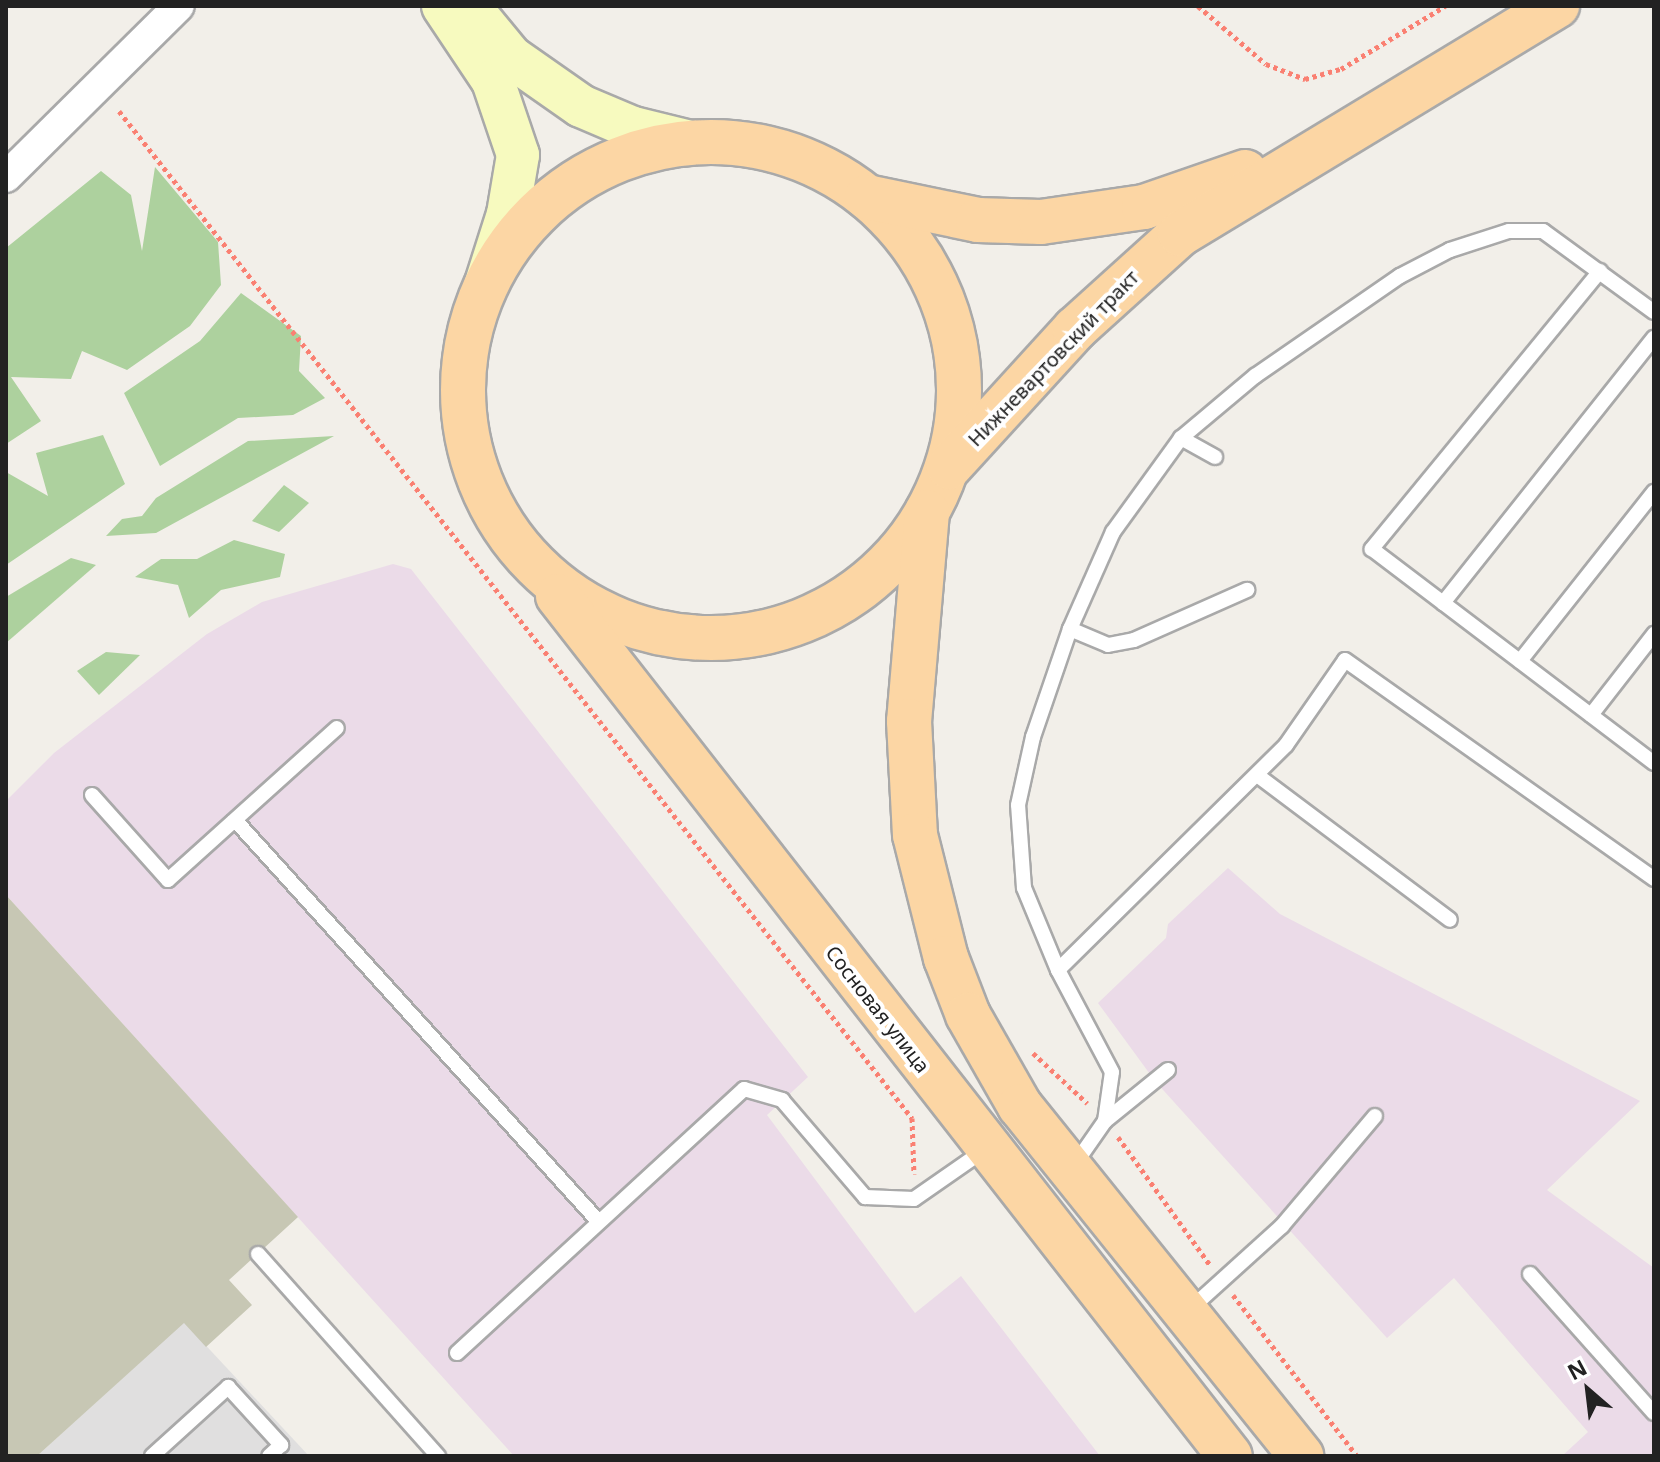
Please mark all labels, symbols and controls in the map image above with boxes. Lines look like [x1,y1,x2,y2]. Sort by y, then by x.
street label: Нижневартовский тракт [963,265,1143,451]
street label: Сосновая улица [821,941,935,1077]
north arrow [1548,1350,1628,1430]
text: N [1562,1351,1592,1386]

